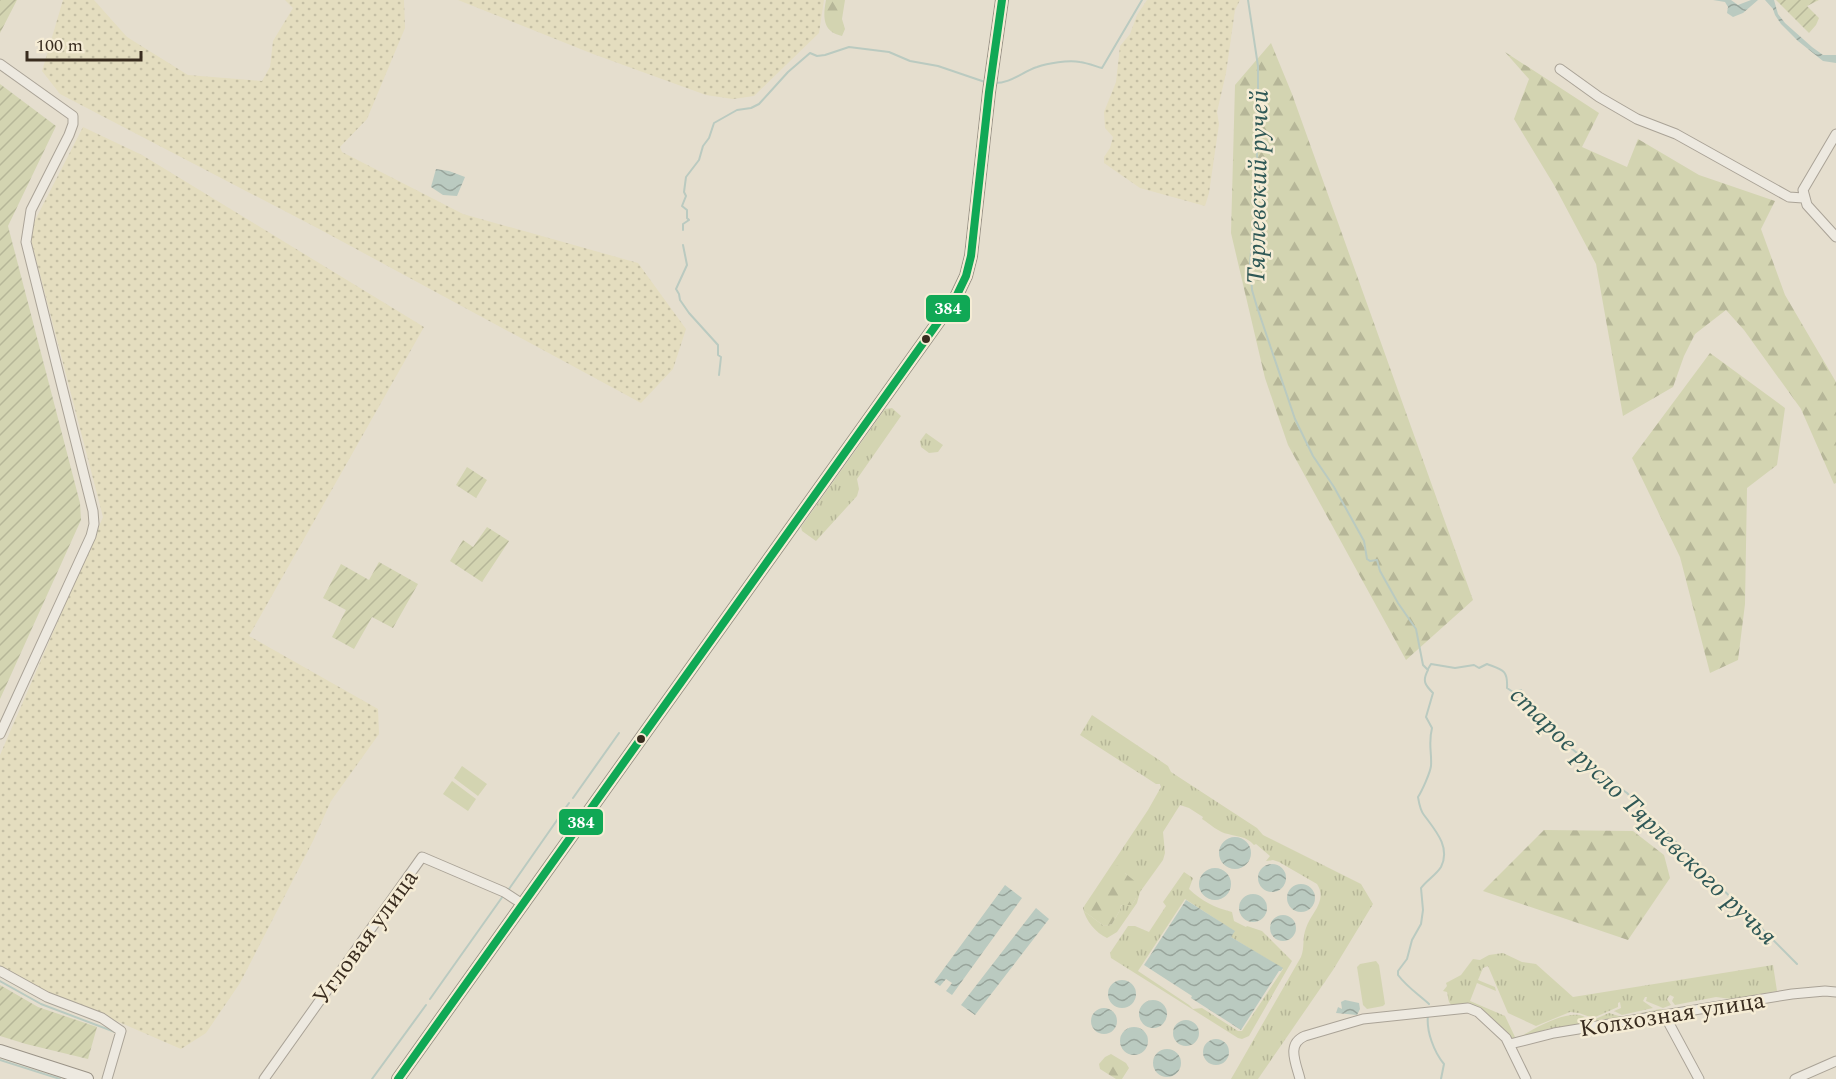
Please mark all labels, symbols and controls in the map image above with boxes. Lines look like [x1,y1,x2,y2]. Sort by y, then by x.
scale bar [27,24,141,62]
text: 100 m [36,32,83,59]
water label: Тярлевский ручей [1236,89,1280,285]
line badge: 384 [925,294,971,323]
text: 384 [935,297,961,321]
unlabelled marker [920,333,932,345]
water label: старое русло Тярлевского ручья [1500,676,1787,955]
unlabelled marker [635,733,647,745]
line badge: 384 [558,808,604,836]
text: 384 [568,811,594,835]
street label: Угловая улица [304,862,428,1013]
street label: Колхозная улица [1577,983,1768,1047]

